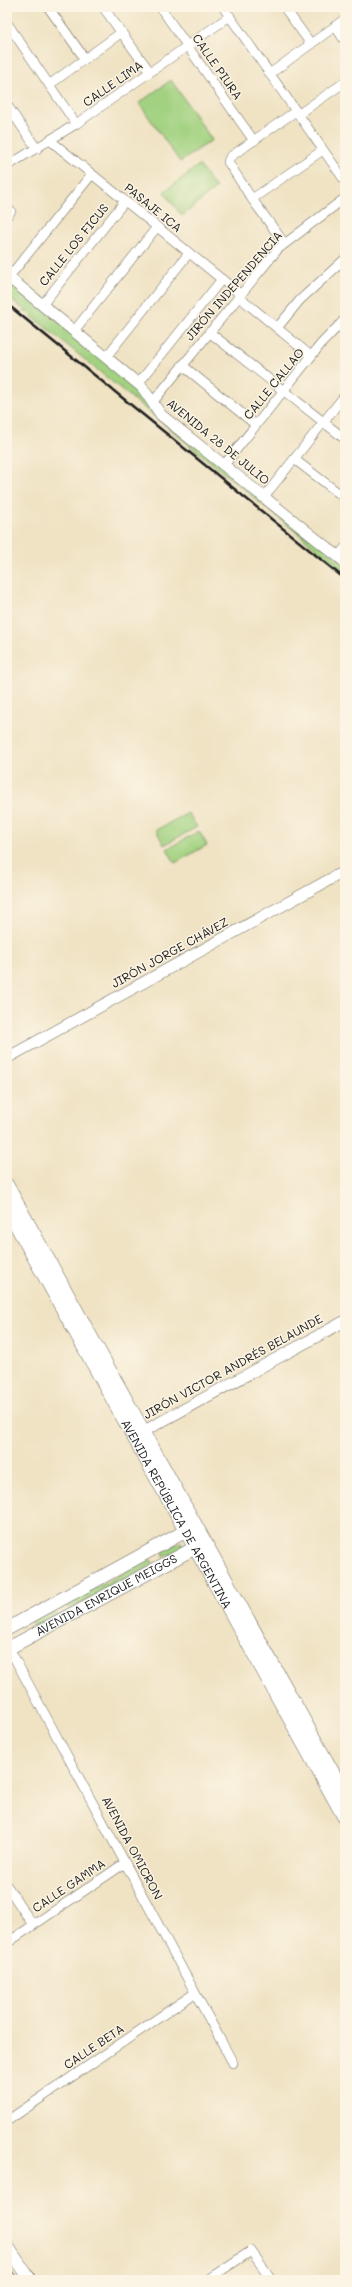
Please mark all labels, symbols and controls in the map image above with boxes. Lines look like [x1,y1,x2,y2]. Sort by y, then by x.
street label: CALLE PIURA [189,30,246,102]
street label: CALLE LIMA [79,57,146,110]
street label: PASAJE ICA [122,179,186,235]
street label: CALLE LOS FICUS [35,200,112,289]
street label: JIRÓN INDEPENDENCIA [181,227,285,343]
street label: CALLE CALLAO [239,344,307,422]
street label: AVENIDA 28 DE JULIO [164,395,273,488]
street label: JIRÓN JORGE CHÁVEZ [108,913,231,991]
street label: JIRÓN VICTOR ANDRÉS BELAUNDE [140,1310,325,1422]
street label: AVENIDA REPÚBLICA DE ARGENTINA [118,1416,236,1611]
street label: AVENIDA ENRIQUE MEIGGS [32,1550,180,1639]
street label: AVENIDA OMICRON [99,1793,167,1902]
street label: CALLE GAMMA [29,1855,108,1916]
street label: CALLE BETA [60,2020,127,2072]

